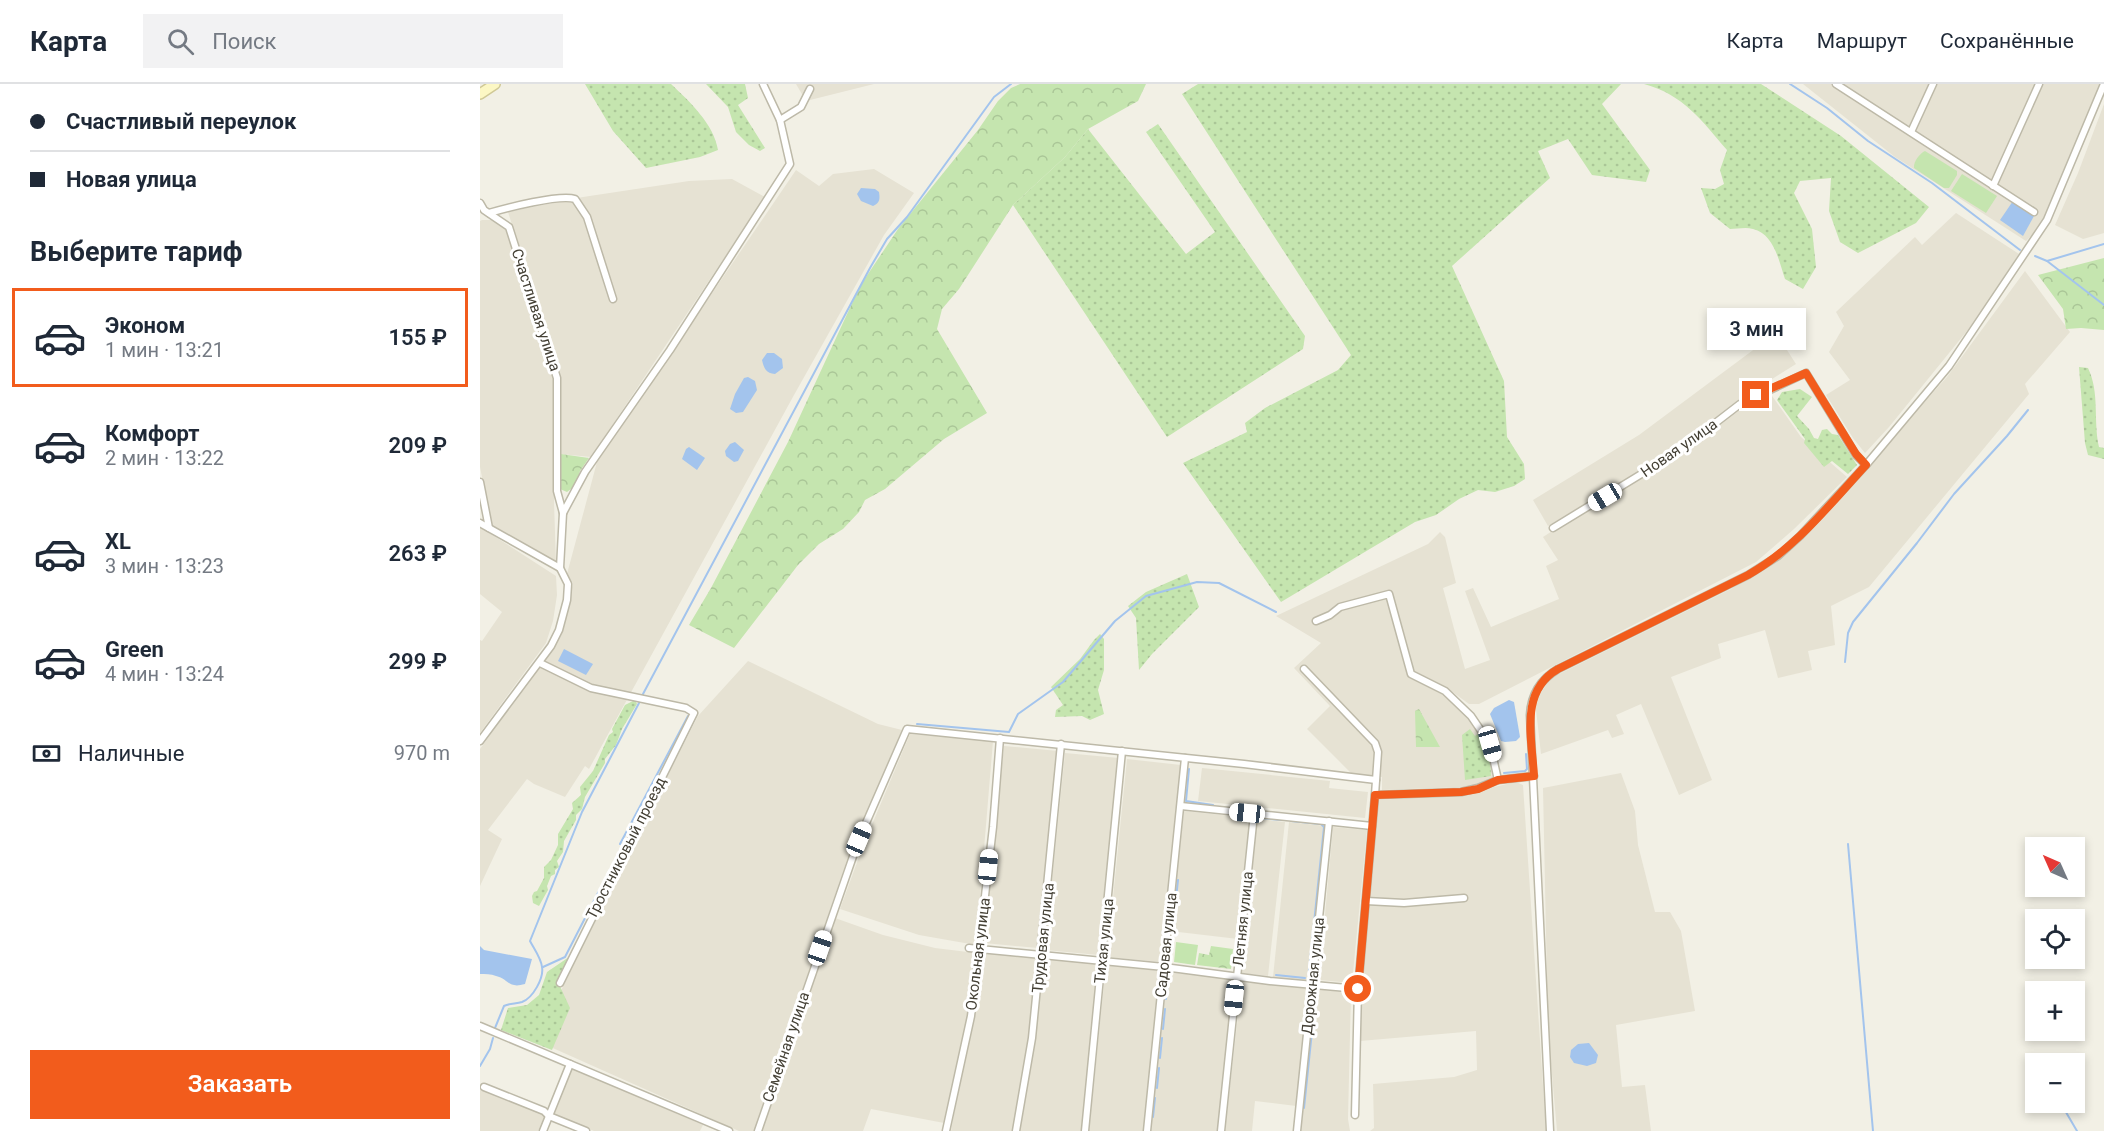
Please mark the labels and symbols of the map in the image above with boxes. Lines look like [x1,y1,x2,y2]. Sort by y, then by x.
street label: Счастливая улица [508,246,564,374]
callout: 3 мин [1706,308,1806,350]
route end [1742,381,1769,408]
street label: Новая улица [1637,415,1721,481]
car [1585,480,1625,514]
car [1476,724,1504,764]
street label: Тростниковый проезд [582,774,670,922]
car [1228,802,1266,824]
car [844,819,874,859]
north arrow [2025,837,2085,897]
car [977,848,999,886]
street label: Летняя улица [1229,870,1257,968]
street label: Трудовая улица [1028,882,1058,994]
street label: Садовая улица [1152,892,1180,998]
street label: Окольная улица [962,897,994,1011]
street label: Тихая улица [1091,898,1117,984]
street label: Дорожная улица [1298,916,1328,1036]
car [806,928,834,968]
route start [1344,975,1371,1002]
car [1223,979,1245,1017]
street label: Семейная улица [759,990,813,1104]

